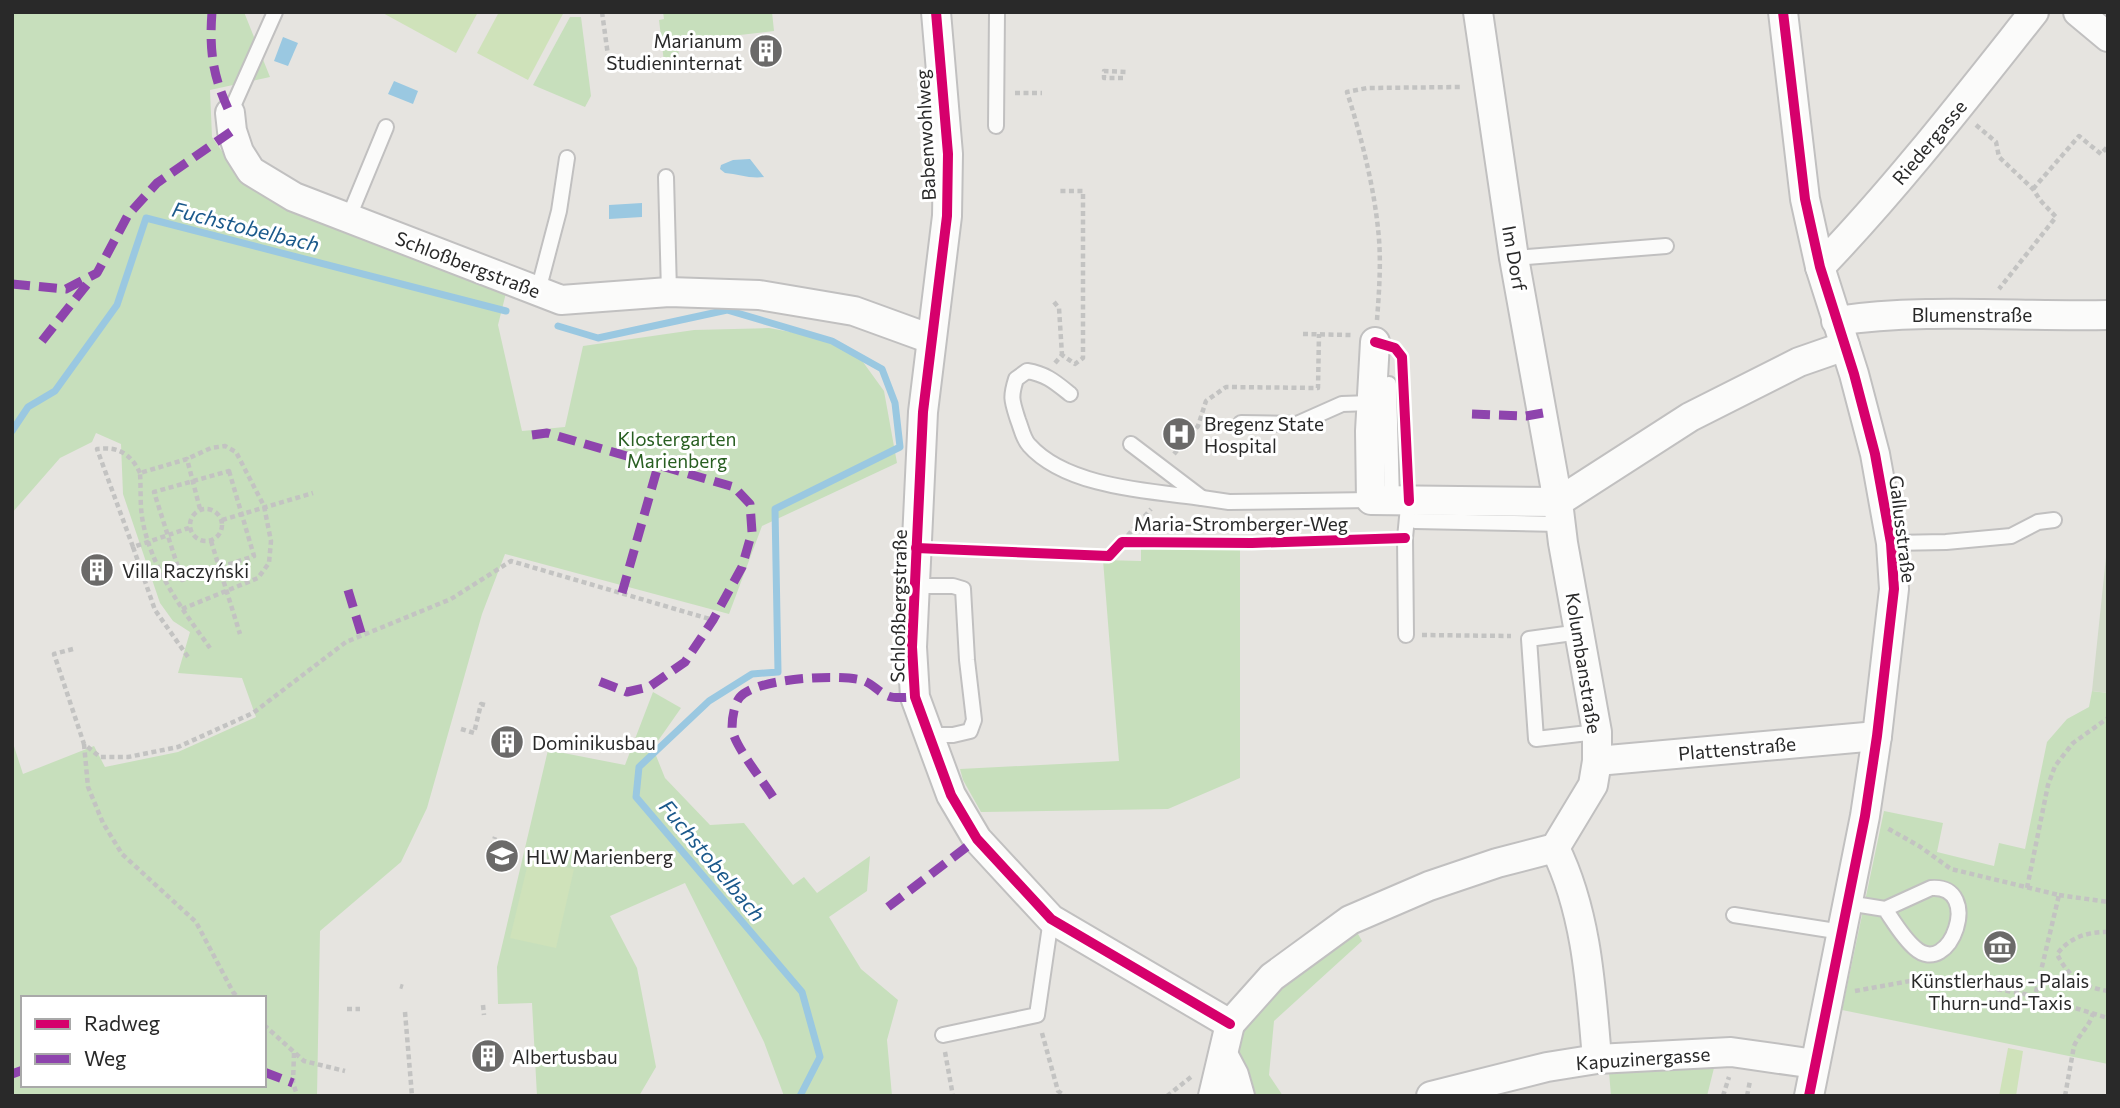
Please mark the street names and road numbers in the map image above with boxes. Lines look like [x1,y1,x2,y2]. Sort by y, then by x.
street label: Babenwohlweg [910,69,940,201]
street label: Riedergasse [1887,95,1971,189]
street label: Im Dorf [1498,224,1532,293]
street label: Schloßbergstraße [392,226,544,302]
street label: Blumenstraße [1912,303,2032,326]
street label: Gallusstraße [1885,474,1921,584]
street label: Maria-Stromberger-Weg [1134,512,1348,535]
street label: Schloßbergstraße [885,529,911,683]
street label: Kolumbanstraße [1561,591,1607,735]
street label: Plattenstraße [1677,731,1797,765]
street label: Kapuzinergasse [1575,1042,1711,1074]

